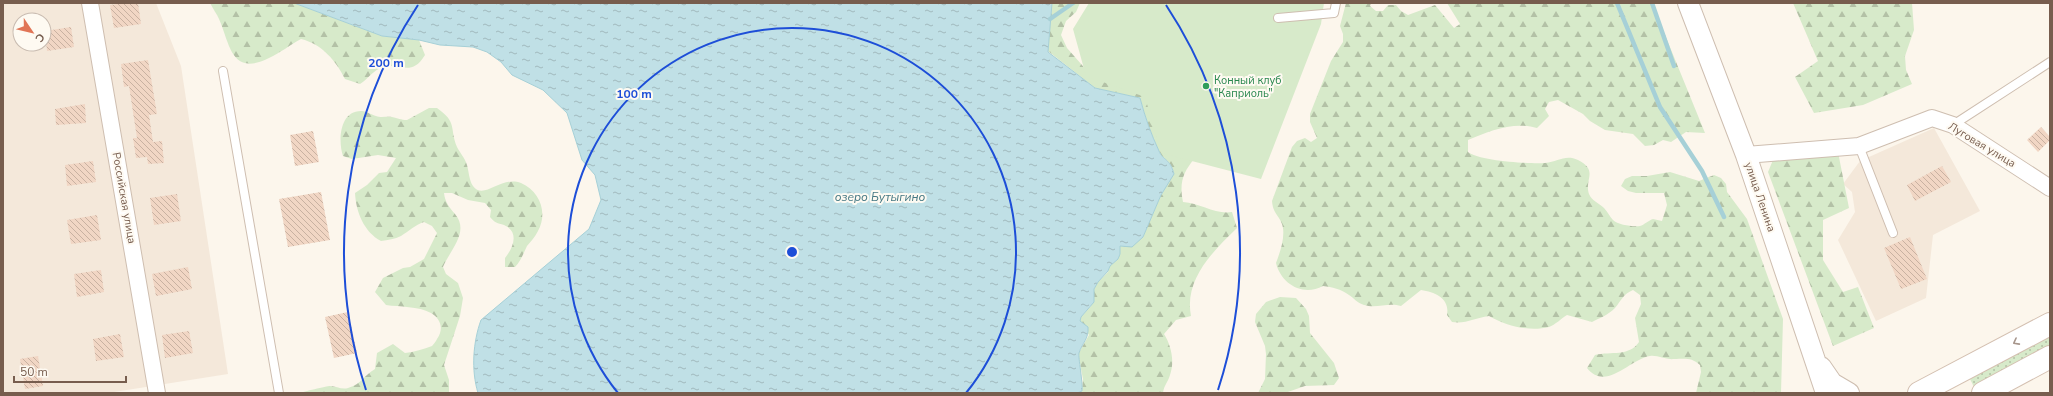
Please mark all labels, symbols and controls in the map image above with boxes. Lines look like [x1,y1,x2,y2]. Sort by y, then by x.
north arrow [12,12,52,52]
text: С [31,30,48,45]
text: 200 m [368,55,404,71]
place label: Конный клуб "Каприоль" [1214,73,1282,101]
marker: Конный клуб "Каприоль" [1201,81,1211,91]
text: 100 m [616,86,652,102]
street label: Луговая улица [1945,119,2019,171]
street label: Российская улица [109,151,139,245]
street label: улица Ленина [1741,160,1779,234]
water label: озеро Бутыгино [835,189,926,205]
centre of rings [785,245,799,259]
one-way arrow [2012,338,2020,345]
scale bar [14,358,126,384]
text: 50 m [20,364,48,380]

